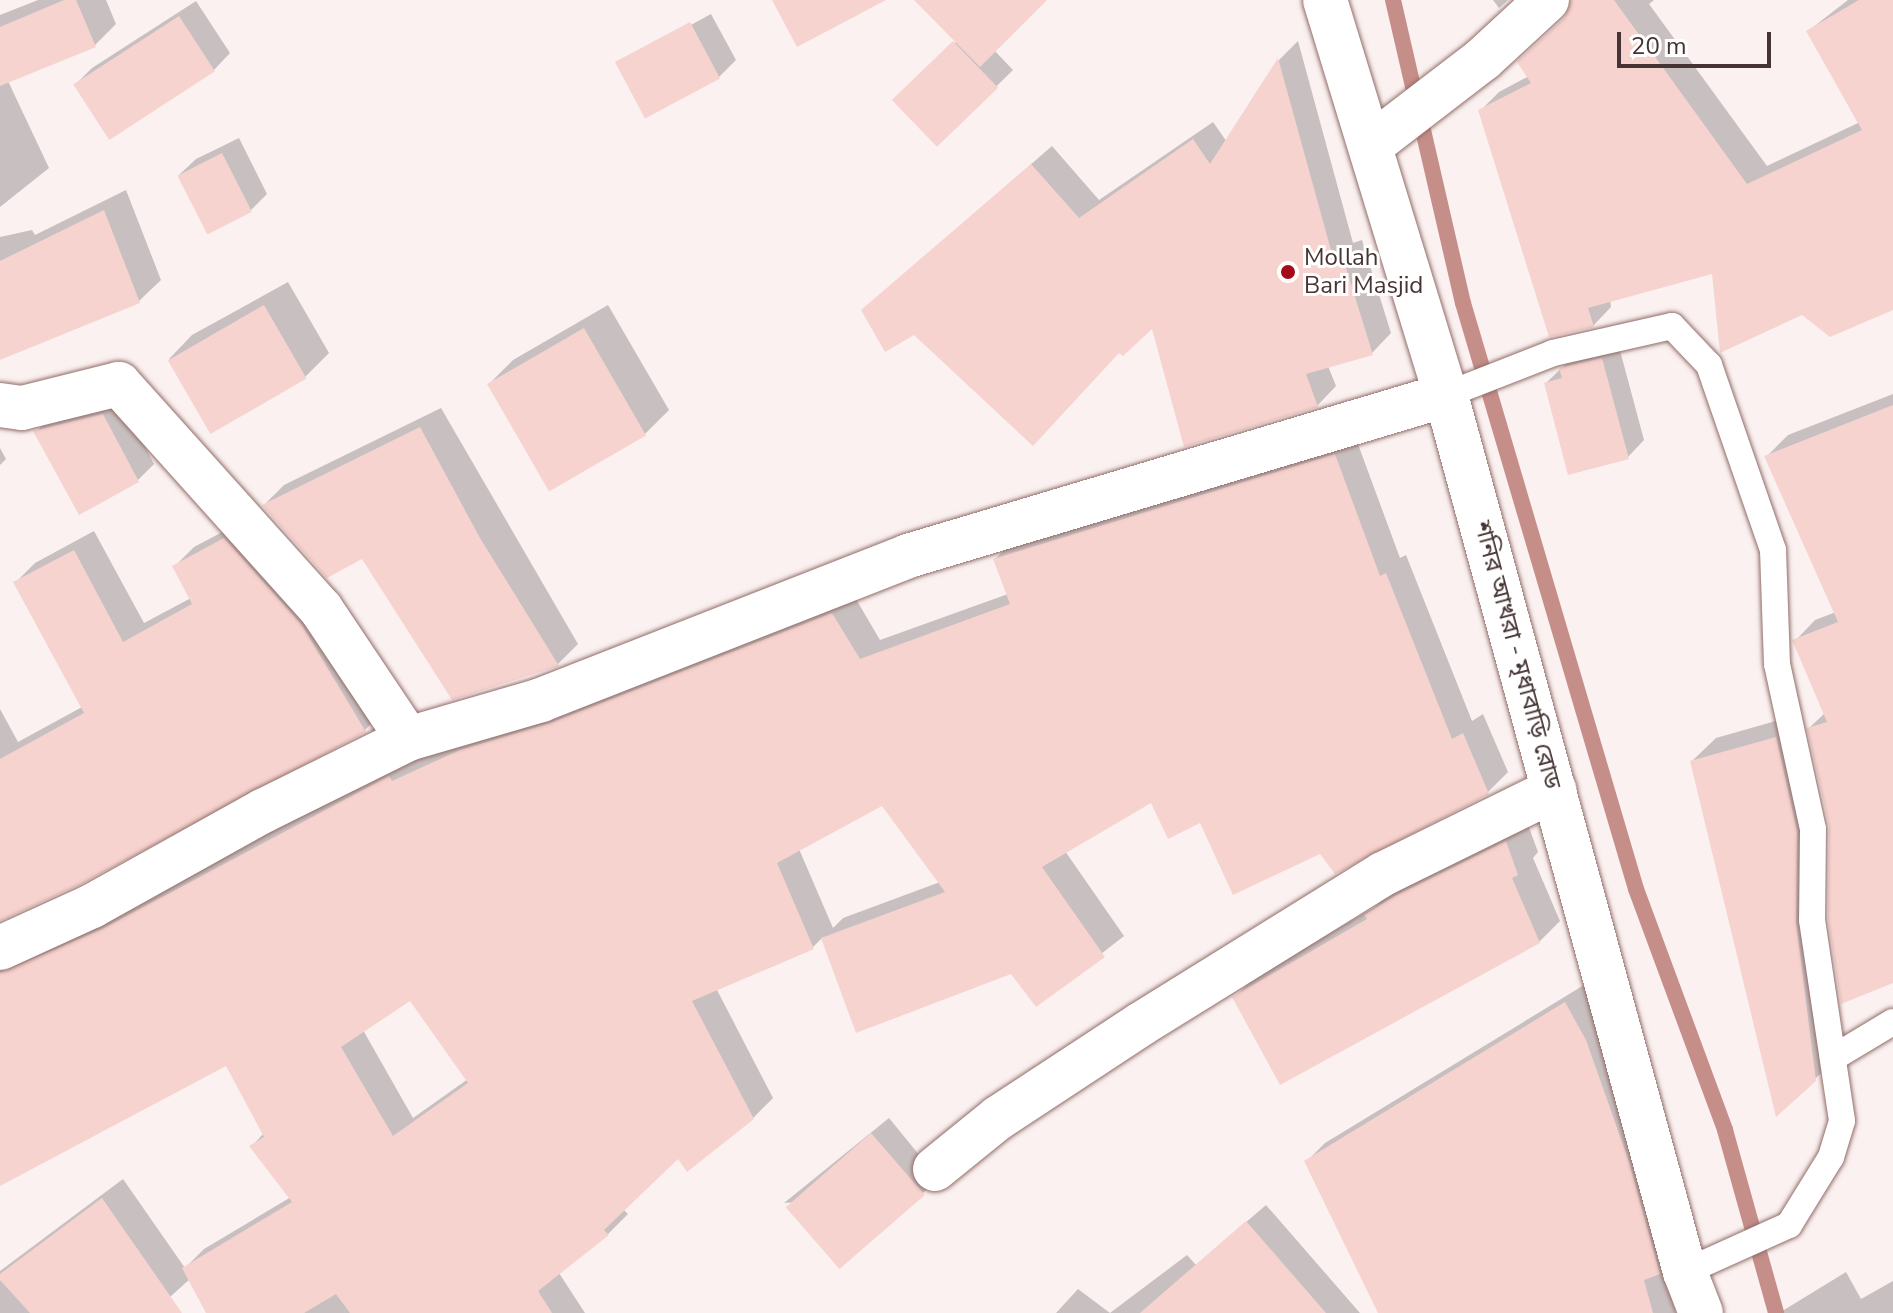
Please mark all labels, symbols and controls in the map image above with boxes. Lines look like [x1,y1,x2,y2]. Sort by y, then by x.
scale bar [1621,16,1775,66]
text: 20 m [1631,30,1687,62]
place label: Mollah Bari Masjid [1304,244,1423,300]
marker: Mollah Bari Masjid [1279,263,1297,281]
street label: শনির আখরা - মৃধাবাড়ি রোড [1467,518,1567,792]

